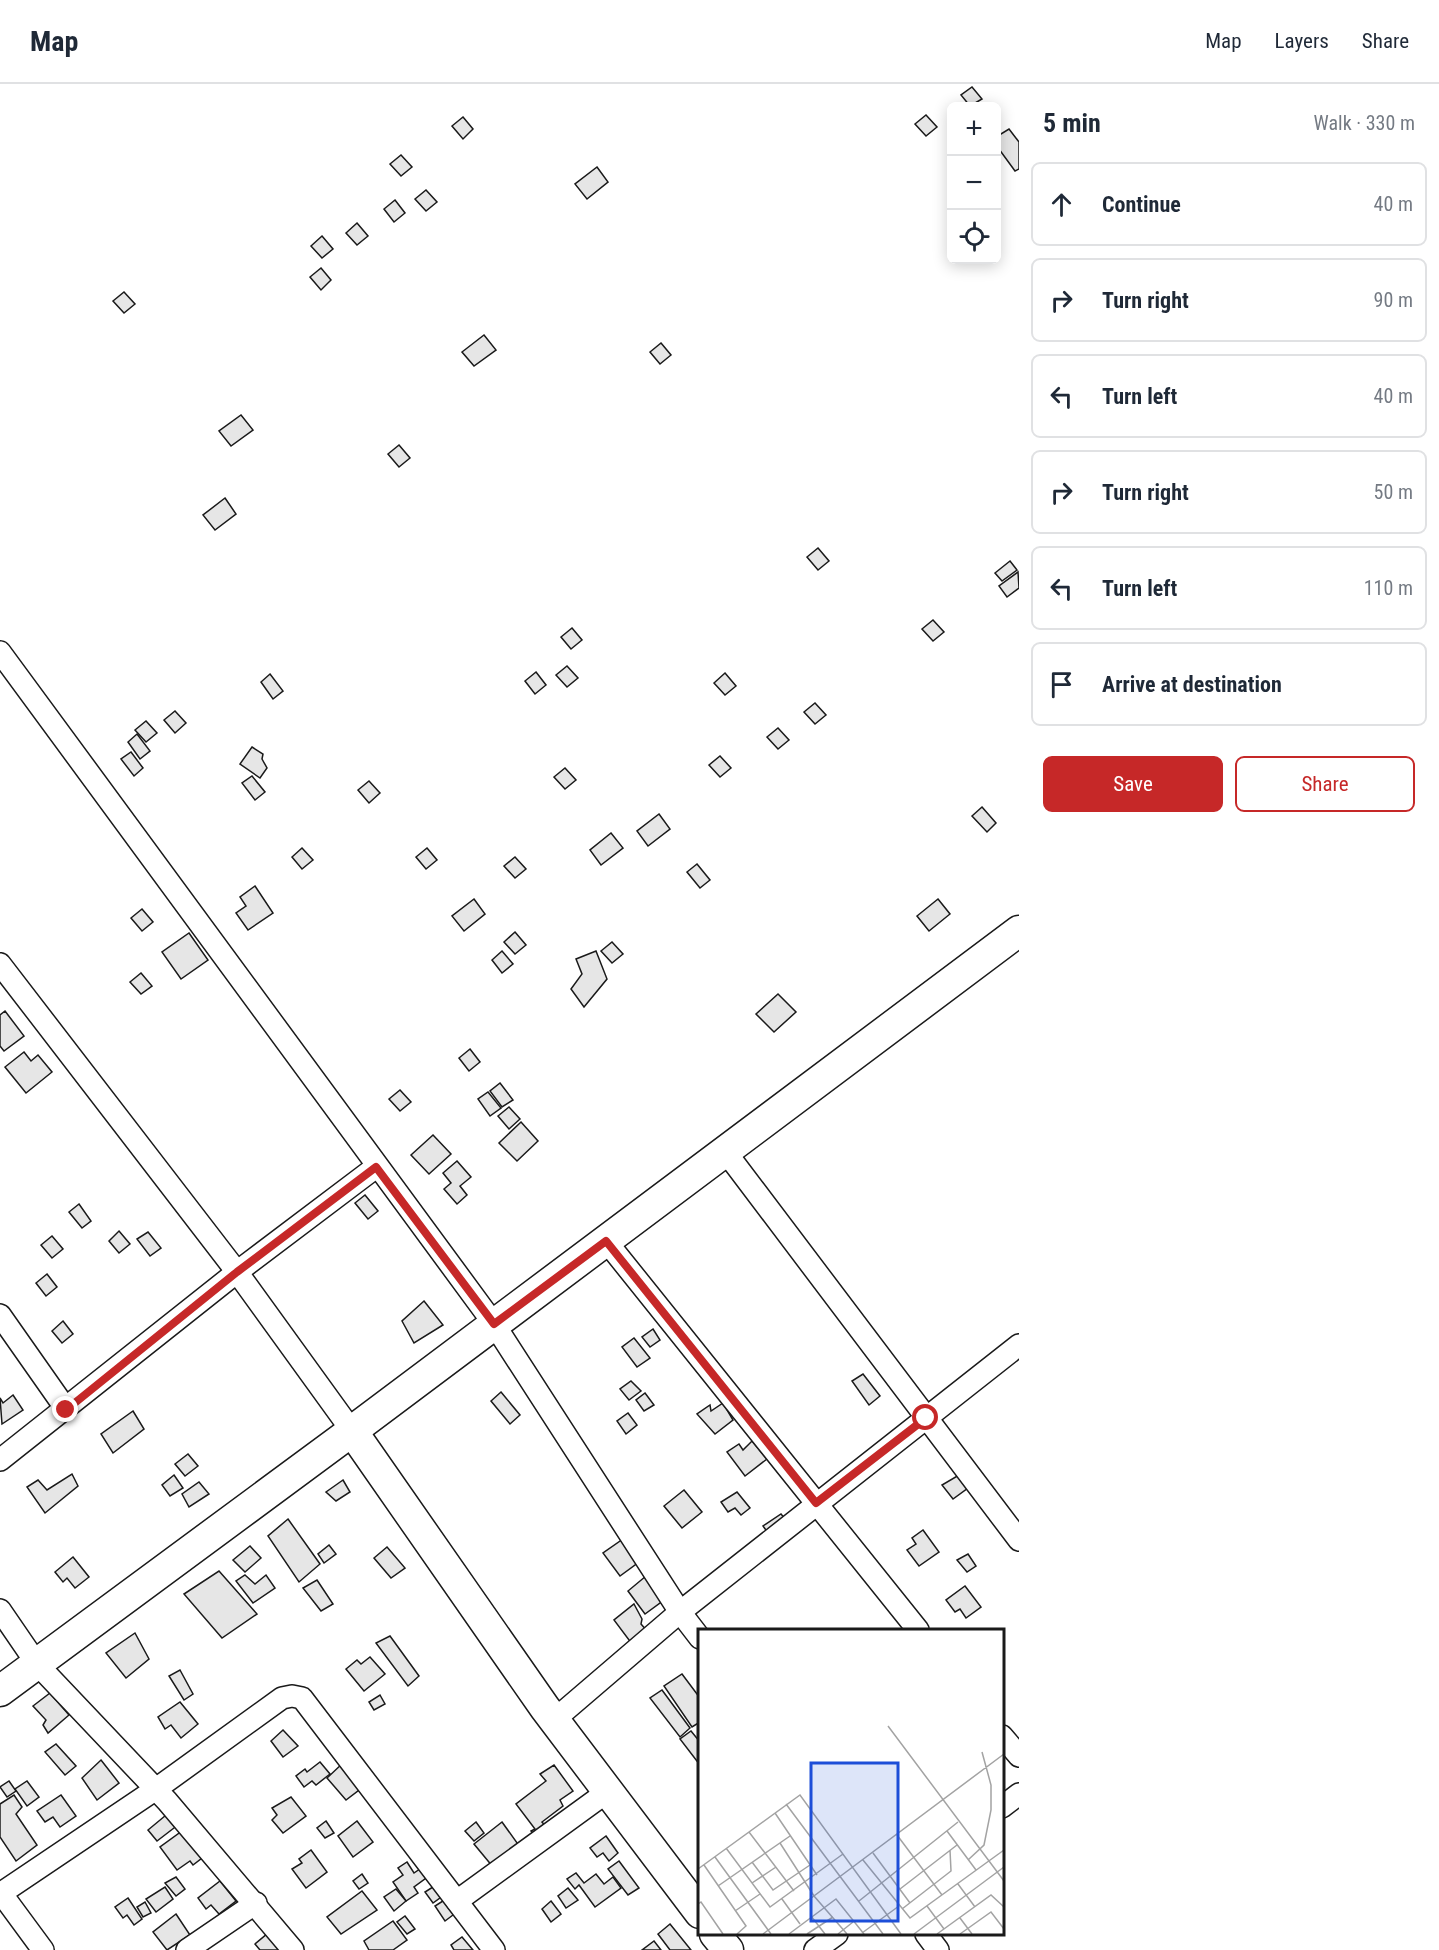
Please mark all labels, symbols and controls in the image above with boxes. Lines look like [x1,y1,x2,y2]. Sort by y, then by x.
text: Map [30,25,78,58]
text: Map [1205,29,1242,53]
text: Layers [1275,29,1329,53]
text: Share [1362,29,1409,53]
map controls [947,102,1001,264]
button: + [947,102,1001,156]
text: 5 min [1043,108,1101,138]
text: Walk · 330 m [1314,111,1415,135]
button: − [947,156,1001,210]
icon: ahead [1045,188,1078,221]
text: Continue [1102,192,1181,217]
text: 40 m [1374,192,1413,216]
button: locate [947,210,1001,264]
icon: right [1045,284,1078,317]
text: Turn right [1102,288,1189,313]
text: 90 m [1374,288,1413,312]
icon: left [1045,380,1078,413]
text: Turn left [1102,384,1177,409]
text: 40 m [1374,384,1413,408]
icon: right [1045,476,1078,509]
text: Turn right [1102,480,1189,505]
text: 50 m [1374,480,1413,504]
icon: left [1045,572,1078,605]
text: Turn left [1102,576,1177,601]
text: 110 m [1364,576,1413,600]
icon: arrive [1045,668,1078,701]
text: Arrive at destination [1102,672,1282,697]
button: Save [1043,756,1223,812]
button: Share [1235,756,1415,812]
route end [52,1396,78,1422]
route start [912,1404,938,1430]
inset map [698,1629,1004,1935]

